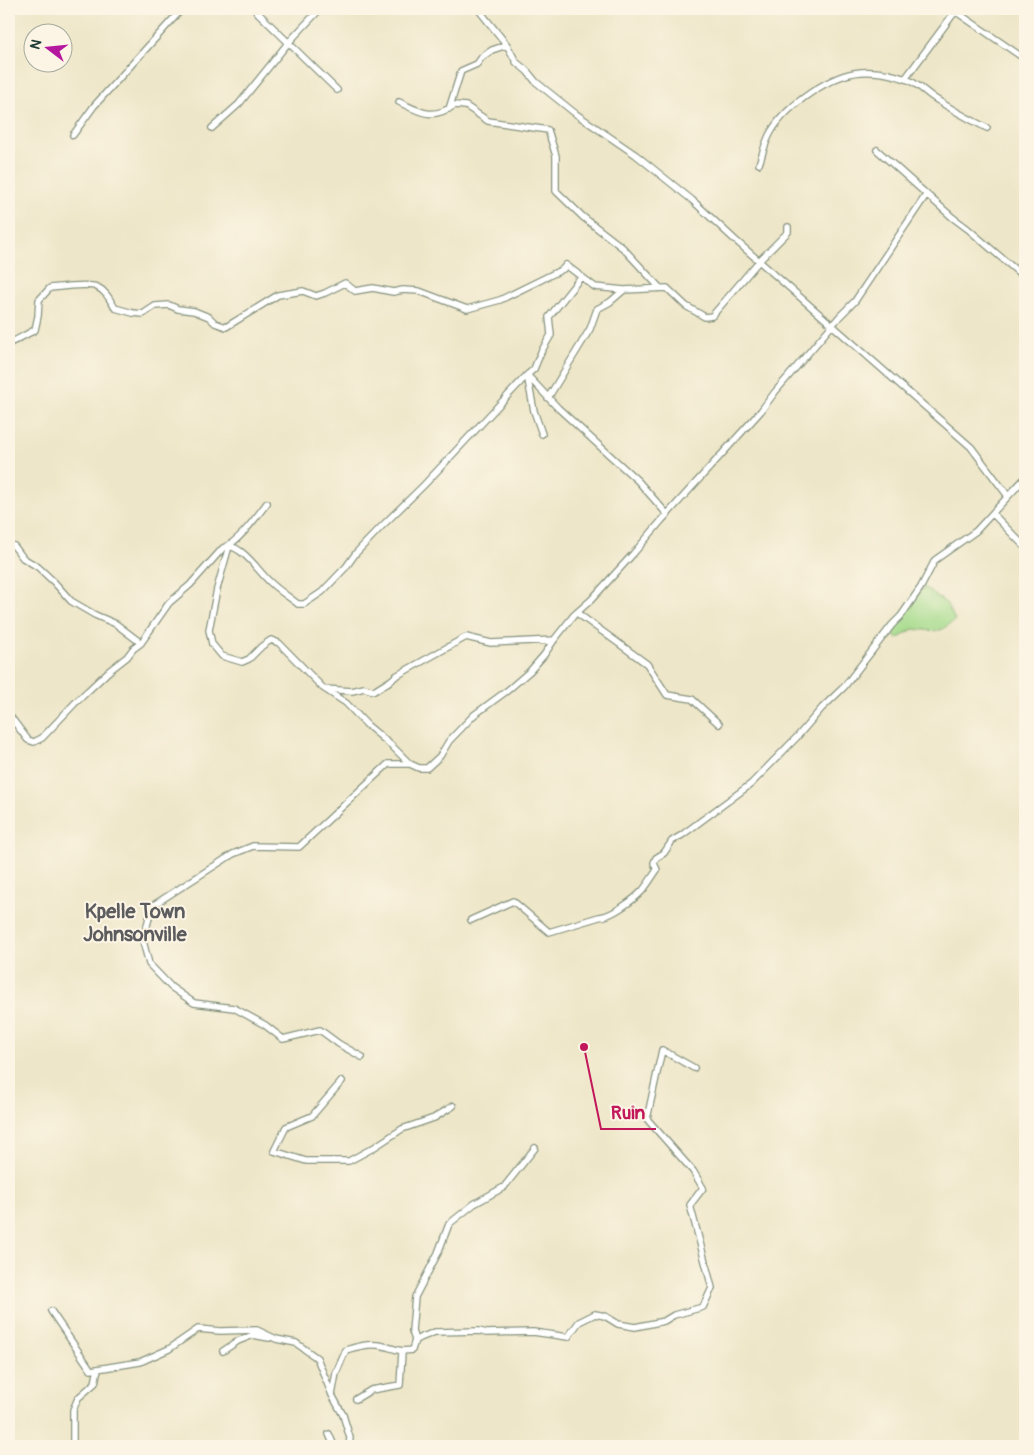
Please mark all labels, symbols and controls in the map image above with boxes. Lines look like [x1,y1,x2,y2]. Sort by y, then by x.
north arrow [22,22,72,72]
text: N [27,38,45,51]
district label: Kpelle Town Johnsonville [83,899,188,947]
callout: Ruin [601,1095,656,1129]
text: Ruin [611,1101,645,1125]

